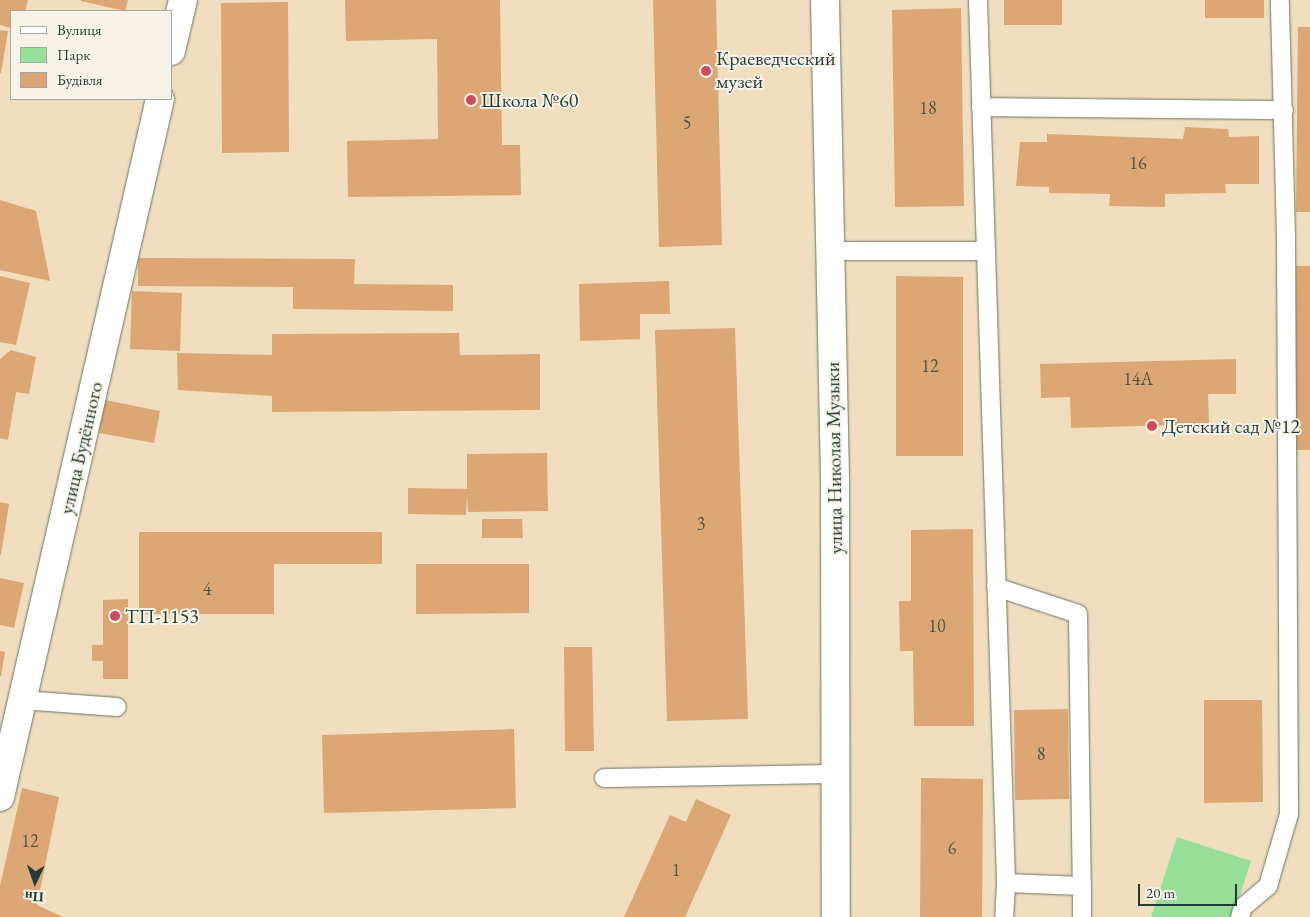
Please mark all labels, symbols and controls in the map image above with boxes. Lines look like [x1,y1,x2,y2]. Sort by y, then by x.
legend [10,10,172,100]
text: Вулиця [57,20,102,39]
text: Парк [57,45,90,64]
place label: Краеведческий музей [716,47,835,94]
marker: Краеведческий музей [700,65,712,77]
text: Будівля [57,70,103,89]
place label: Школа №60 [481,88,578,112]
marker: Школа №60 [465,94,477,106]
house number: 18 [919,97,937,119]
house number: 5 [683,112,691,134]
house number: 16 [1129,152,1147,174]
house number: 12 [921,355,939,377]
street label: улица Николая Музыки [820,362,848,554]
house number: 14А [1123,368,1153,390]
street label: улица Будённого [54,379,108,517]
place label: Детский сад №12 [1162,414,1300,438]
marker: Детский сад №12 [1146,420,1158,432]
house number: 3 [697,513,705,535]
house number: 4 [203,578,211,600]
place label: ТП-1153 [125,604,199,628]
marker: ТП-1153 [109,610,121,622]
house number: 10 [928,615,946,637]
house number: 8 [1037,743,1045,765]
house number: 12 [21,830,39,852]
house number: 6 [948,837,956,859]
north arrow [10,857,60,907]
house number: 1 [672,859,680,881]
scale bar [1140,874,1239,906]
text: 20 m [1146,883,1175,902]
text: Пн [24,887,44,906]

